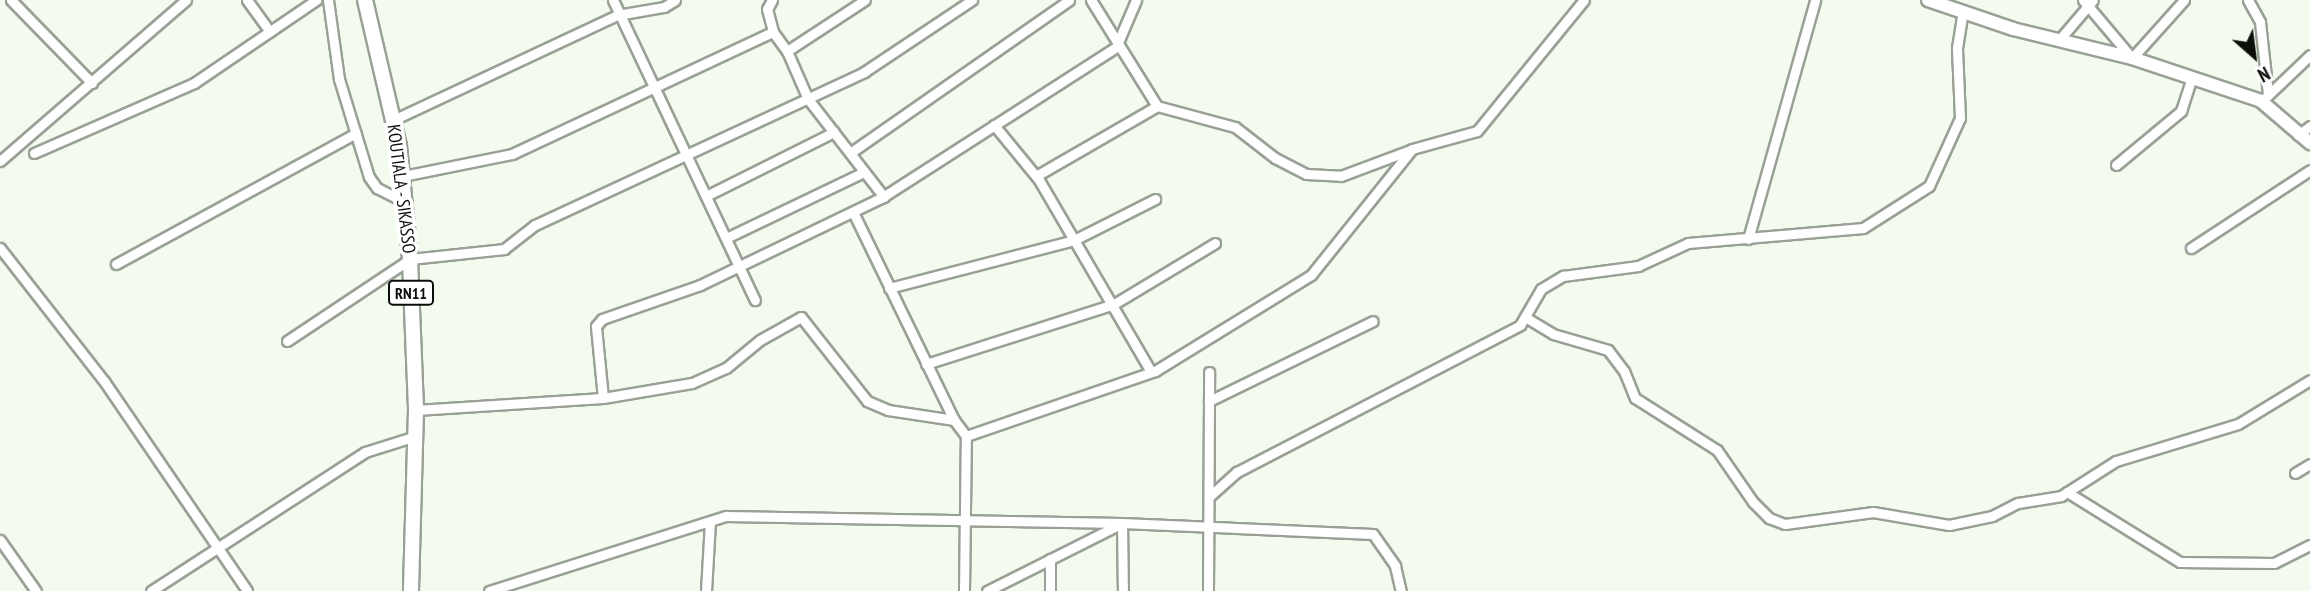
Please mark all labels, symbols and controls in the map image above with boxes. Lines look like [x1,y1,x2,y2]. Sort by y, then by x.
north arrow [2219,21,2289,91]
text: N [2254,62,2274,88]
street label: KOUTIALA - SIKASSO [382,122,420,256]
road number: RN11 [386,280,436,306]

